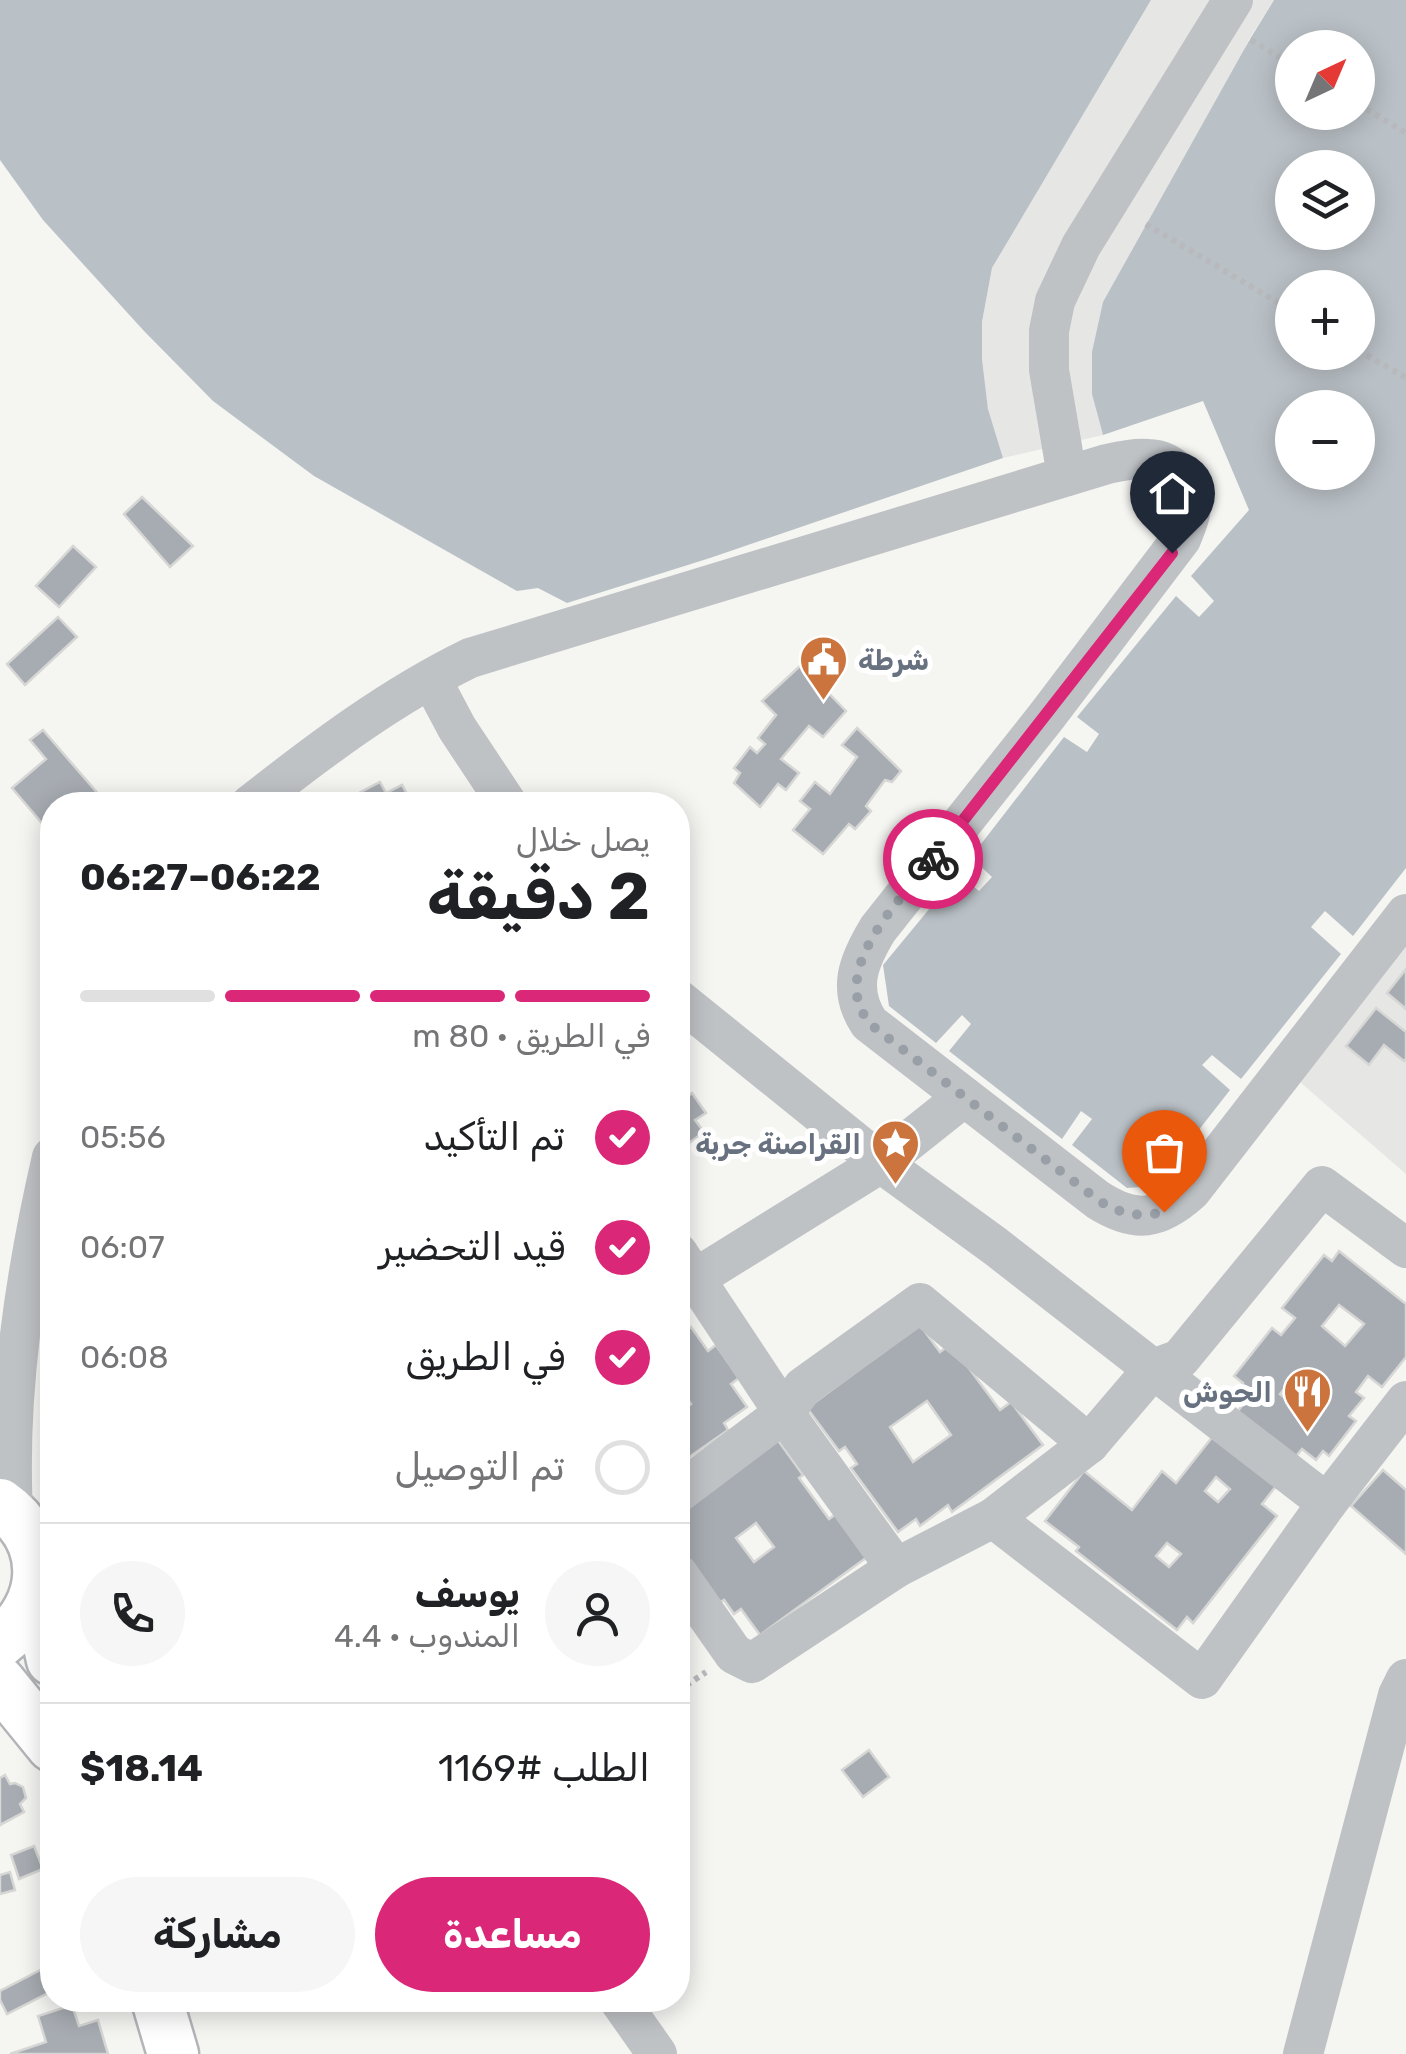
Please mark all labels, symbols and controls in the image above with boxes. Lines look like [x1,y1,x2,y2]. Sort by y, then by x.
north arrow [1275,30,1375,130]
map controls [1275,30,1375,490]
button: layers [1275,150,1375,250]
button: + [1275,270,1375,370]
button: − [1275,390,1375,490]
pin [1130,451,1215,554]
icon: home [1145,466,1200,521]
public building icon: شرطة [797,634,849,702]
place label: شرطة [858,644,929,677]
courier [883,809,983,909]
text: يصل خلال [516,821,650,859]
icon: bike [906,832,961,887]
text: 06:22–06:27 [80,854,321,900]
text: 2 دقيقة [427,858,650,935]
text: في الطريق · 80 m [412,1017,650,1055]
icon: check [595,1110,650,1165]
pin [1122,1110,1207,1213]
text: تم التأكيد [423,1114,565,1160]
text: 05:56 [80,1118,166,1156]
place icon: القراصنة جربة [870,1118,922,1186]
icon: bag [1137,1125,1192,1180]
place label: القراصنة جربة [695,1128,861,1161]
icon: check [595,1220,650,1275]
text: قيد التحضير [379,1224,565,1270]
text: 06:07 [80,1228,165,1266]
icon: check [595,1330,650,1385]
text: في الطريق [405,1334,565,1380]
text: 06:08 [80,1338,168,1376]
restaurant icon: الحوش [1281,1366,1333,1434]
place label: الحوش [1183,1376,1272,1409]
text: تم التوصيل [395,1444,565,1490]
button: phone [80,1561,185,1666]
button: person [545,1561,650,1666]
text: يوسف [415,1571,520,1617]
text: المندوب · 4.4 [334,1617,520,1655]
text: $18.14 [80,1745,203,1791]
text: الطلب #1169 [438,1745,650,1791]
button: مشاركة [80,1877,355,1992]
button: مساعدة [375,1877,650,1992]

